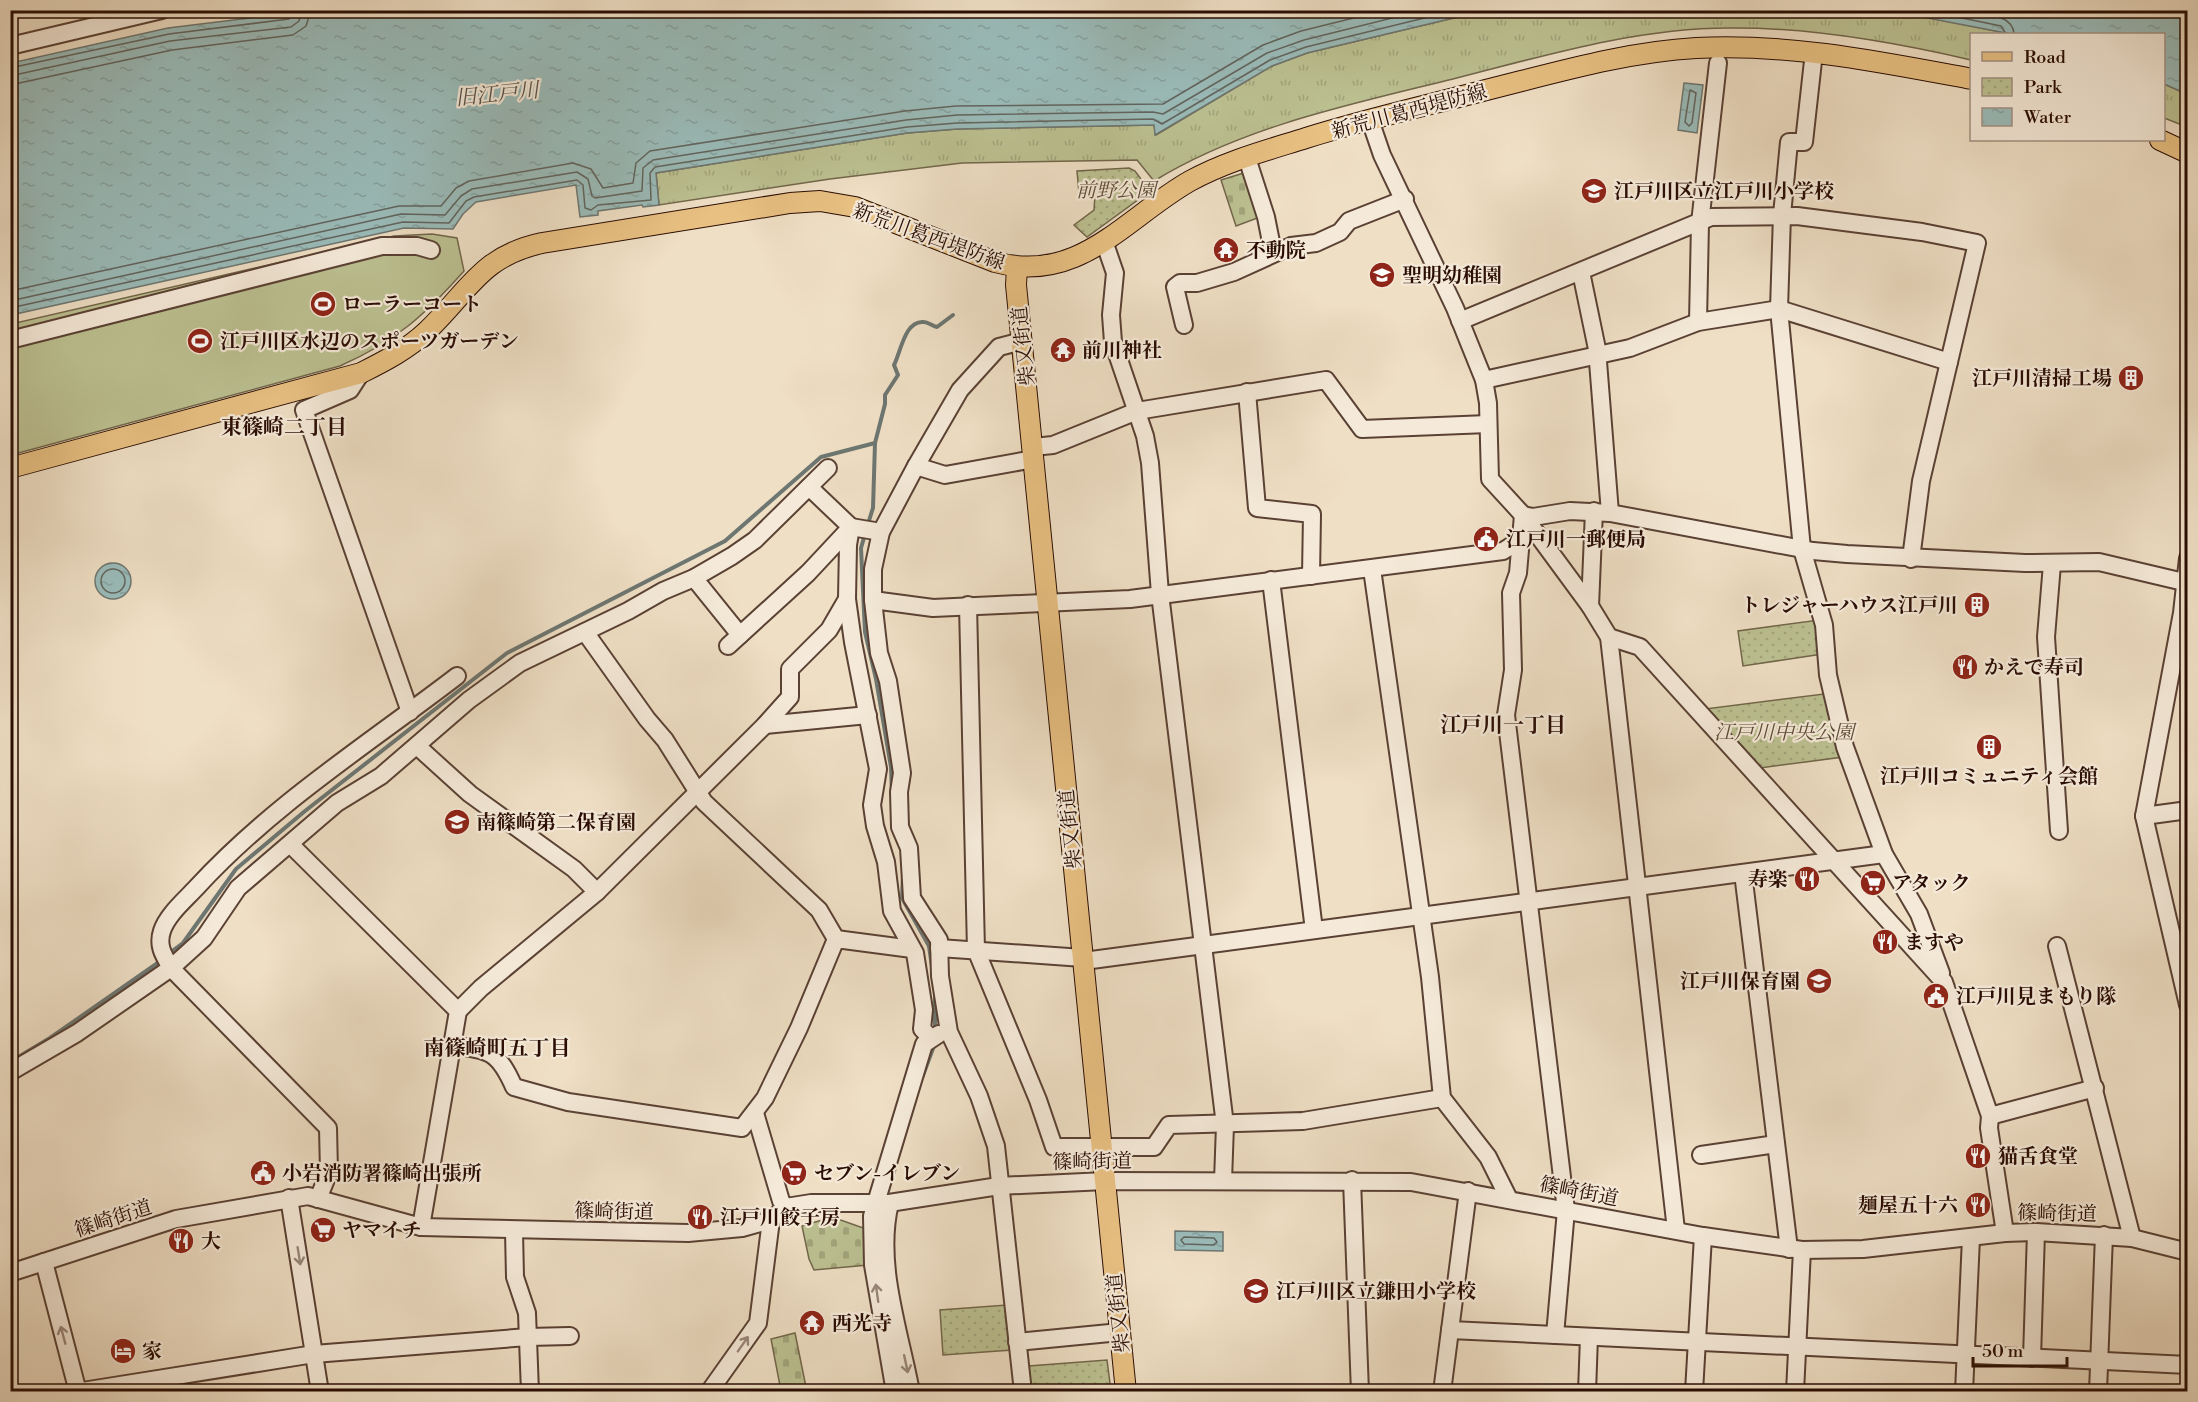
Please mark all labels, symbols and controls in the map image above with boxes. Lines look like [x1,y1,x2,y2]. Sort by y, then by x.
legend [1970,33,2165,141]
text: Road [2024,46,2067,69]
text: Park [2024,76,2063,99]
water label: 旧江戸川 [454,77,542,112]
street label: 新荒川葛西堤防線 [1329,80,1490,145]
text: Water [2023,106,2072,129]
school or university icon: 江戸川区立江戸川小学校 [1579,176,1609,206]
park label: 前野公園 [1076,179,1159,204]
place label: 江戸川区立江戸川小学校 [1614,180,1834,205]
street label: 新荒川葛西堤防線 [849,198,1008,277]
temple icon: 不動院 [1211,235,1241,265]
place label: 不動院 [1246,239,1306,264]
school or university icon: 聖明幼稚園 [1367,260,1397,290]
place label: 聖明幼稚園 [1402,264,1502,289]
sports icon: ローラーコート [308,289,338,319]
place label: ローラーコート [342,293,482,318]
street label: 柴又街道 [1008,305,1041,387]
sports icon: 江戸川区水辺のスポーツガーデン [185,326,215,356]
place label: 江戸川区水辺のスポーツガーデン [220,330,519,355]
temple icon: 前川神社 [1048,335,1078,365]
place label: 前川神社 [1082,339,1162,364]
building icon: 江戸川清掃工場 [2116,363,2146,393]
place label: 江戸川清掃工場 [1972,367,2112,392]
district label: 東篠崎二丁目 [221,415,347,441]
public building icon: 江戸川一郵便局 [1471,524,1501,554]
place label: 江戸川一郵便局 [1506,528,1646,553]
building icon: トレジャーハウス江戸川 [1962,590,1992,620]
place label: トレジャーハウス江戸川 [1741,594,1958,619]
restaurant icon: かえで寿司 [1950,652,1980,682]
place label: かえで寿司 [1984,656,2084,681]
district label: 江戸川一丁目 [1440,713,1566,739]
park label: 江戸川中央公園 [1714,721,1857,746]
building icon: 江戸川コミュニティ会館 [1974,732,2004,762]
place label: 江戸川コミュニティ会館 [1880,765,2098,790]
street label: 柴又街道 [1055,788,1088,870]
school or university icon: 南篠崎第二保育園 [442,807,472,837]
place label: 南篠崎第二保育園 [476,811,636,836]
restaurant icon: 寿楽 [1792,864,1822,894]
place label: 寿楽 [1748,868,1788,893]
supermarket icon: アタック [1858,868,1888,898]
place label: アタック [1892,872,1971,897]
restaurant icon: ますや [1870,927,1900,957]
place label: ますや [1904,931,1964,956]
school or university icon: 江戸川保育園 [1804,966,1834,996]
place label: 江戸川保育園 [1680,970,1800,995]
public building icon: 江戸川見まもり隊 [1921,981,1951,1011]
place label: 江戸川見まもり隊 [1956,985,2116,1010]
district label: 南篠崎町五丁目 [424,1036,571,1062]
restaurant icon: 猫舌食堂 [1963,1141,1993,1171]
place label: 猫舌食堂 [1998,1145,2078,1170]
street label: 篠崎街道 [1052,1149,1132,1176]
public building icon: 小岩消防署篠崎出張所 [248,1158,278,1188]
supermarket icon: セブン-イレブン [779,1158,809,1188]
place label: 小岩消防署篠崎出張所 [282,1162,482,1187]
place label: セブン-イレブン [814,1162,960,1187]
street label: 篠崎街道 [1537,1173,1620,1212]
restaurant icon: 麺屋五十六 [1963,1190,1993,1220]
place label: 麺屋五十六 [1858,1194,1958,1219]
street label: 篠崎街道 [72,1195,155,1244]
street label: 篠崎街道 [574,1199,654,1226]
street label: 篠崎街道 [2017,1201,2097,1228]
restaurant icon: 江戸川餃子房 [685,1202,715,1232]
place label: 江戸川餃子房 [720,1206,840,1231]
supermarket icon: ヤマイチ [308,1215,338,1245]
place label: ヤマイチ [342,1219,422,1244]
restaurant icon: 大 [166,1226,196,1256]
place label: 大 [201,1230,221,1255]
one-way arrow [294,1245,305,1265]
street label: 柴又街道 [1103,1272,1136,1354]
school or university icon: 江戸川区立鎌田小学校 [1241,1276,1271,1306]
place label: 江戸川区立鎌田小学校 [1276,1280,1476,1305]
one-way arrow [872,1283,883,1303]
temple icon: 西光寺 [797,1308,827,1338]
place label: 西光寺 [832,1312,892,1337]
one-way arrow [57,1326,68,1345]
scale bar [1973,1330,2068,1368]
hotel icon: 家 [108,1336,138,1366]
one-way arrow [737,1337,749,1353]
place label: 家 [142,1340,162,1365]
text: 50 m [1982,1340,2024,1363]
one-way arrow [900,1355,912,1374]

